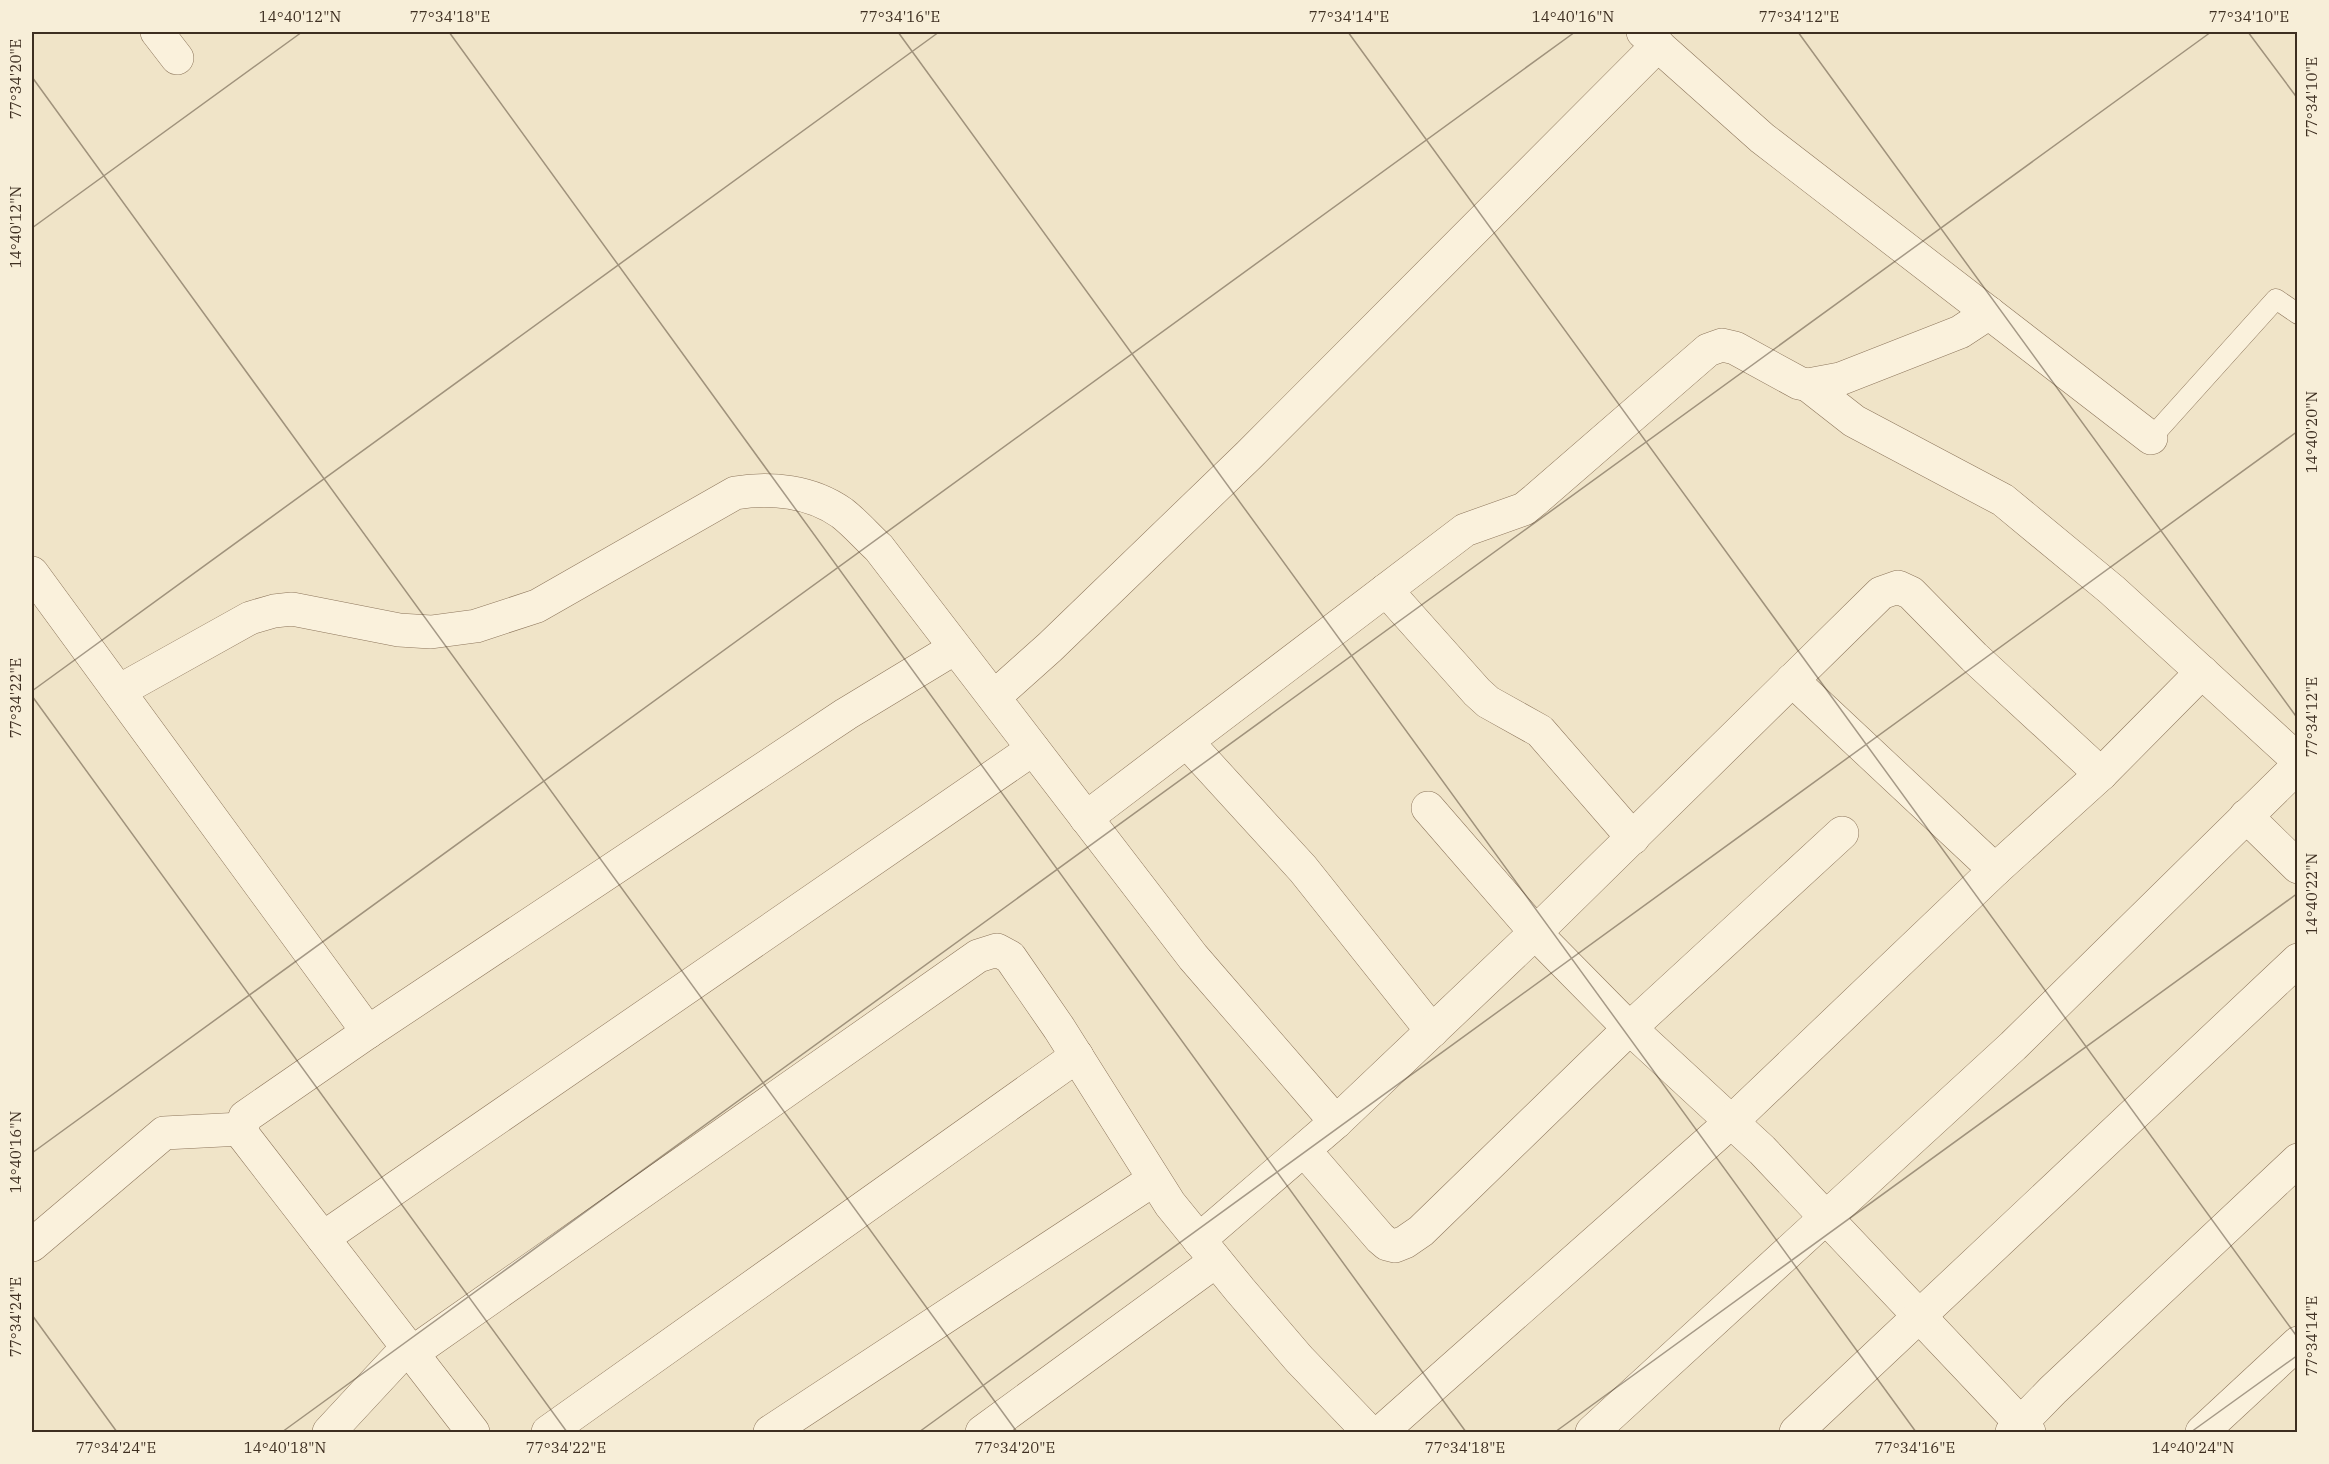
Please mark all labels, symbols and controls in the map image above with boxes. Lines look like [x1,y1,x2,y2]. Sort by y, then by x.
text: 14°40'12"N [259,7,341,26]
text: 77°34'18"E [410,7,490,26]
text: 77°34'16"E [860,7,940,26]
text: 77°34'14"E [1309,7,1389,26]
text: 14°40'16"N [1532,7,1614,26]
text: 77°34'12"E [1759,7,1839,26]
text: 77°34'10"E [2209,7,2289,26]
text: 77°34'20"E [6,39,25,119]
text: 77°34'10"E [2302,57,2321,137]
text: 14°40'12"N [6,186,25,268]
text: 14°40'20"N [2302,391,2321,473]
text: 77°34'22"E [6,658,25,738]
text: 77°34'12"E [2302,677,2321,757]
text: 14°40'22"N [2302,853,2321,935]
text: 14°40'16"N [6,1111,25,1193]
text: 77°34'24"E [6,1277,25,1357]
text: 77°34'14"E [2302,1296,2321,1376]
text: 77°34'24"E [76,1438,156,1457]
text: 14°40'18"N [244,1438,326,1457]
text: 77°34'22"E [526,1438,606,1457]
text: 77°34'20"E [975,1438,1055,1457]
text: 77°34'18"E [1425,1438,1505,1457]
text: 77°34'16"E [1875,1438,1955,1457]
text: 14°40'24"N [2152,1438,2234,1457]

